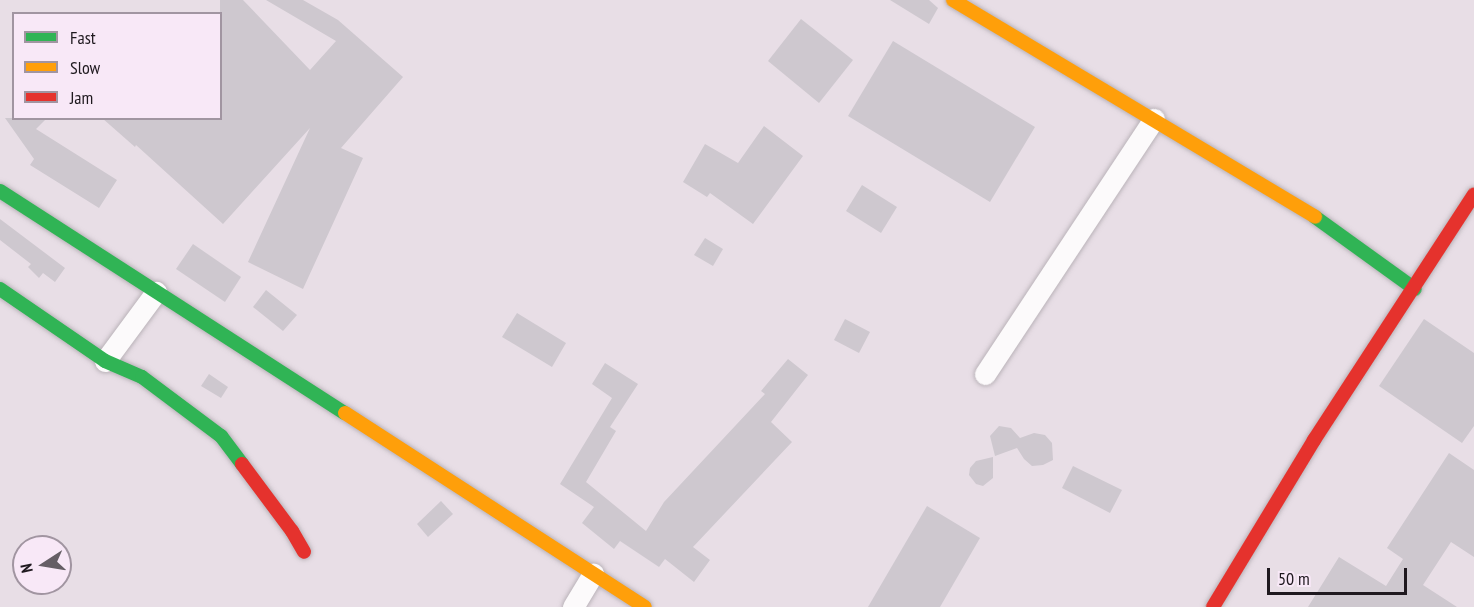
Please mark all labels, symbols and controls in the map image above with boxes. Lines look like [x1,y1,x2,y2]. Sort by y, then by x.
legend [12,12,222,120]
text: Fast [70,26,96,49]
text: Slow [70,56,100,79]
text: Jam [70,86,93,109]
north arrow [12,535,72,595]
scale bar [1270,556,1410,594]
text: N [16,562,37,575]
text: 50 m [1278,567,1310,590]

